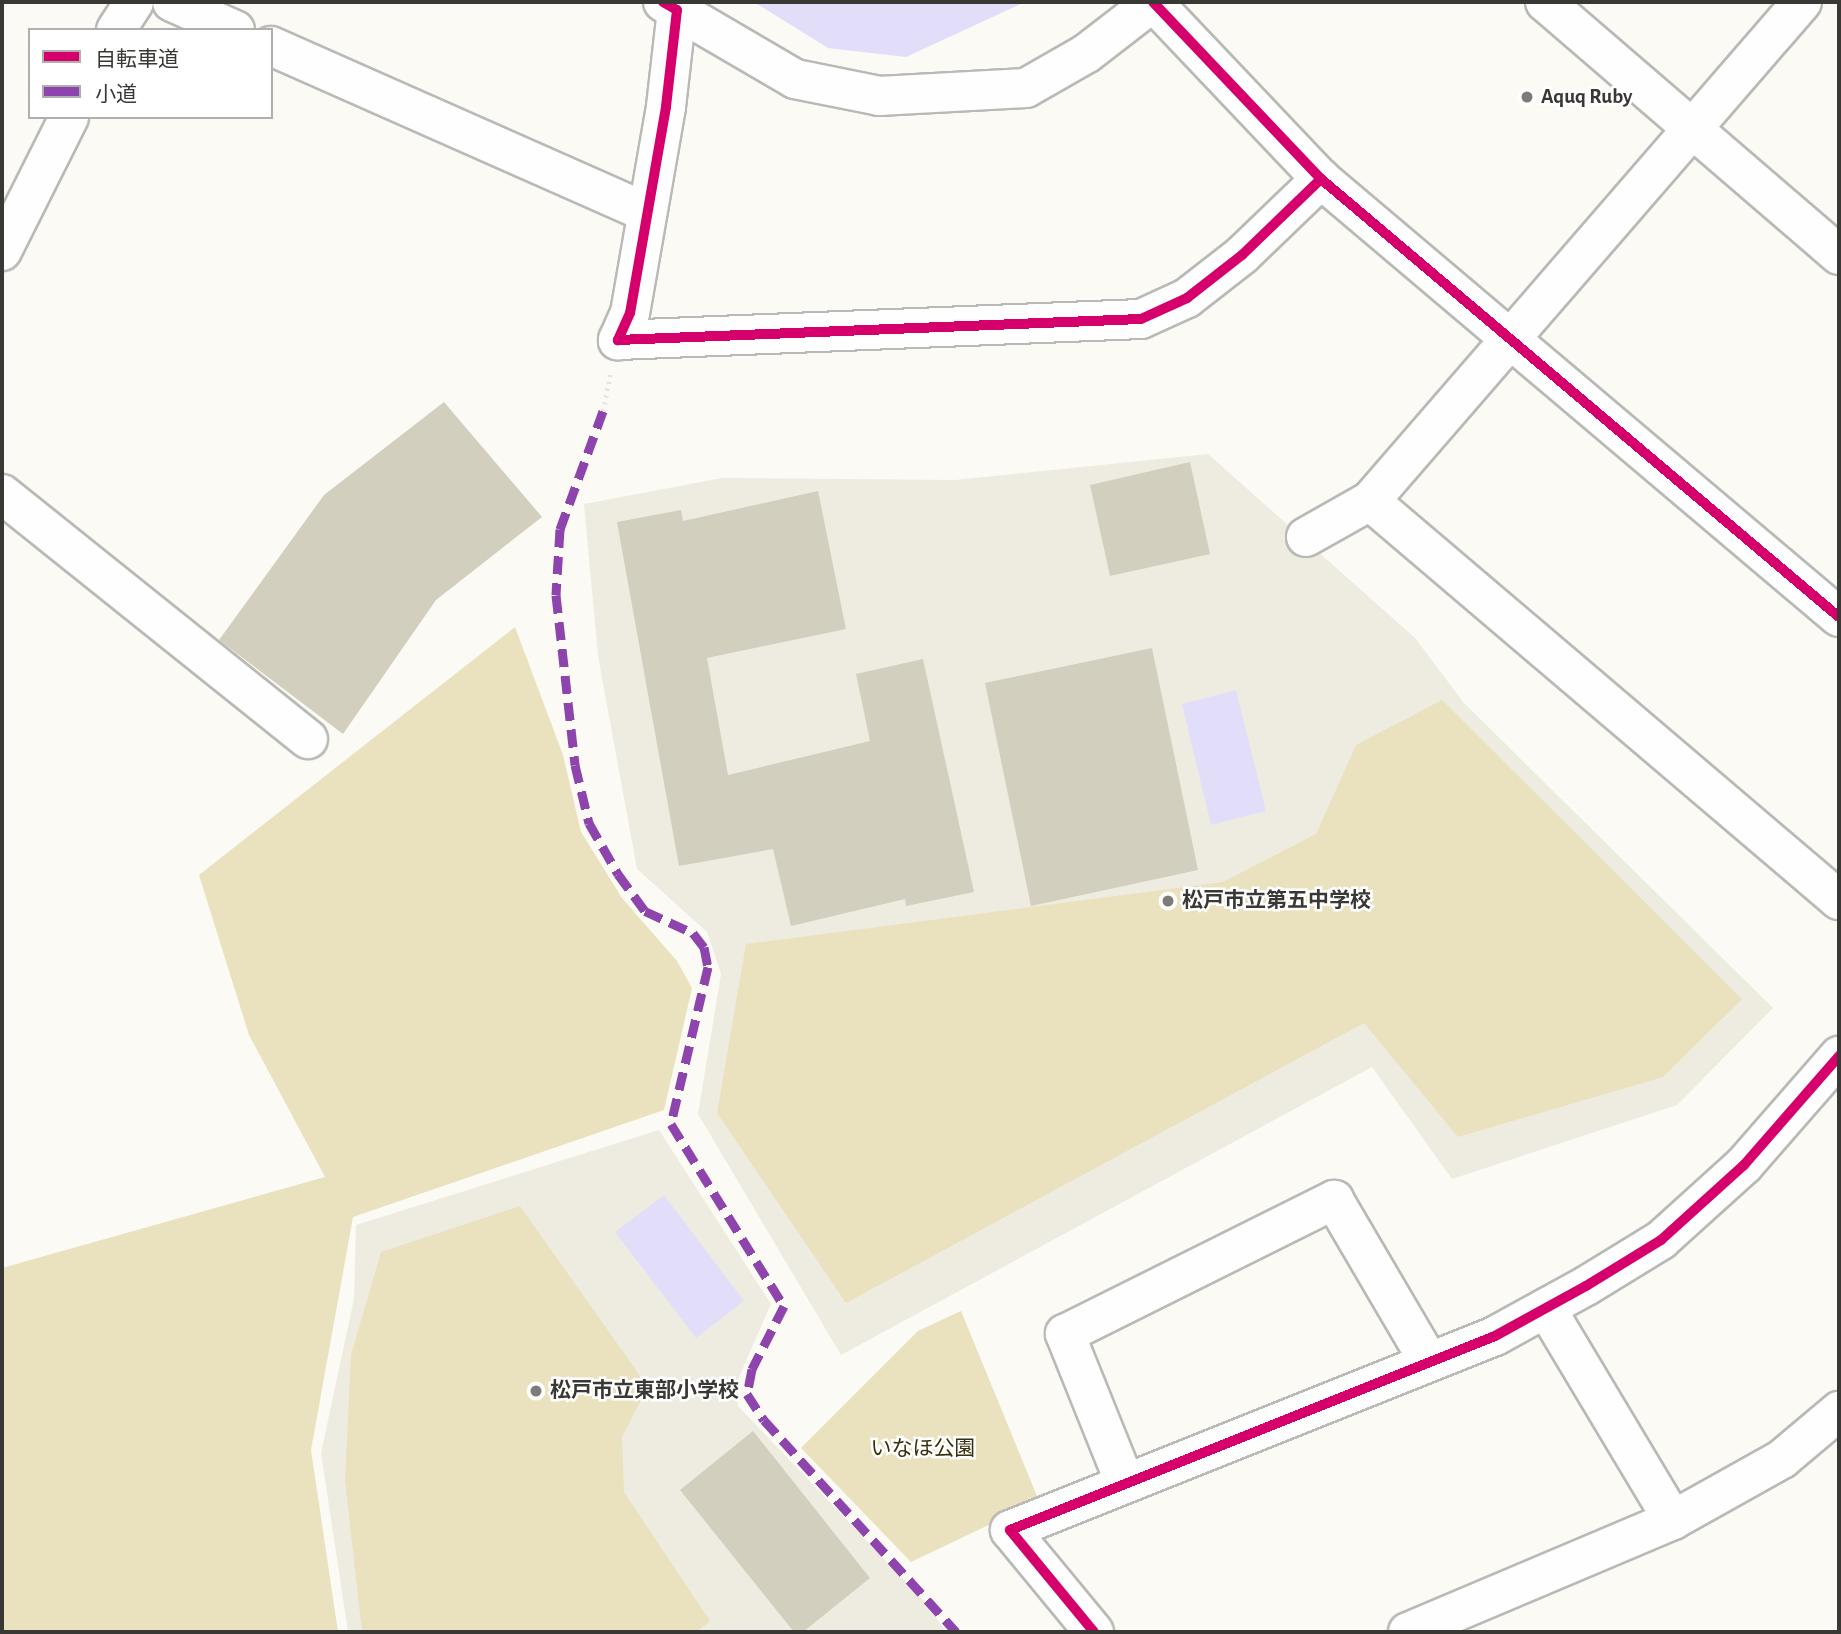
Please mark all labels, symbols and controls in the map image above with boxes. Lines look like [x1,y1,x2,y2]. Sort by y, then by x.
legend [28,28,273,119]
text: 自転車道 [95,49,179,70]
text: 小道 [95,84,137,105]
place label: Aquq Ruby [1541,84,1632,110]
marker: Aquq Ruby [1519,89,1535,105]
place label: 松戸市立第五中学校 [1182,888,1371,914]
marker: 松戸市立第五中学校 [1160,893,1176,909]
place label: 松戸市立東部小学校 [550,1378,739,1404]
marker: 松戸市立東部小学校 [528,1383,544,1399]
park label: いなほ公園 [871,1436,975,1462]

